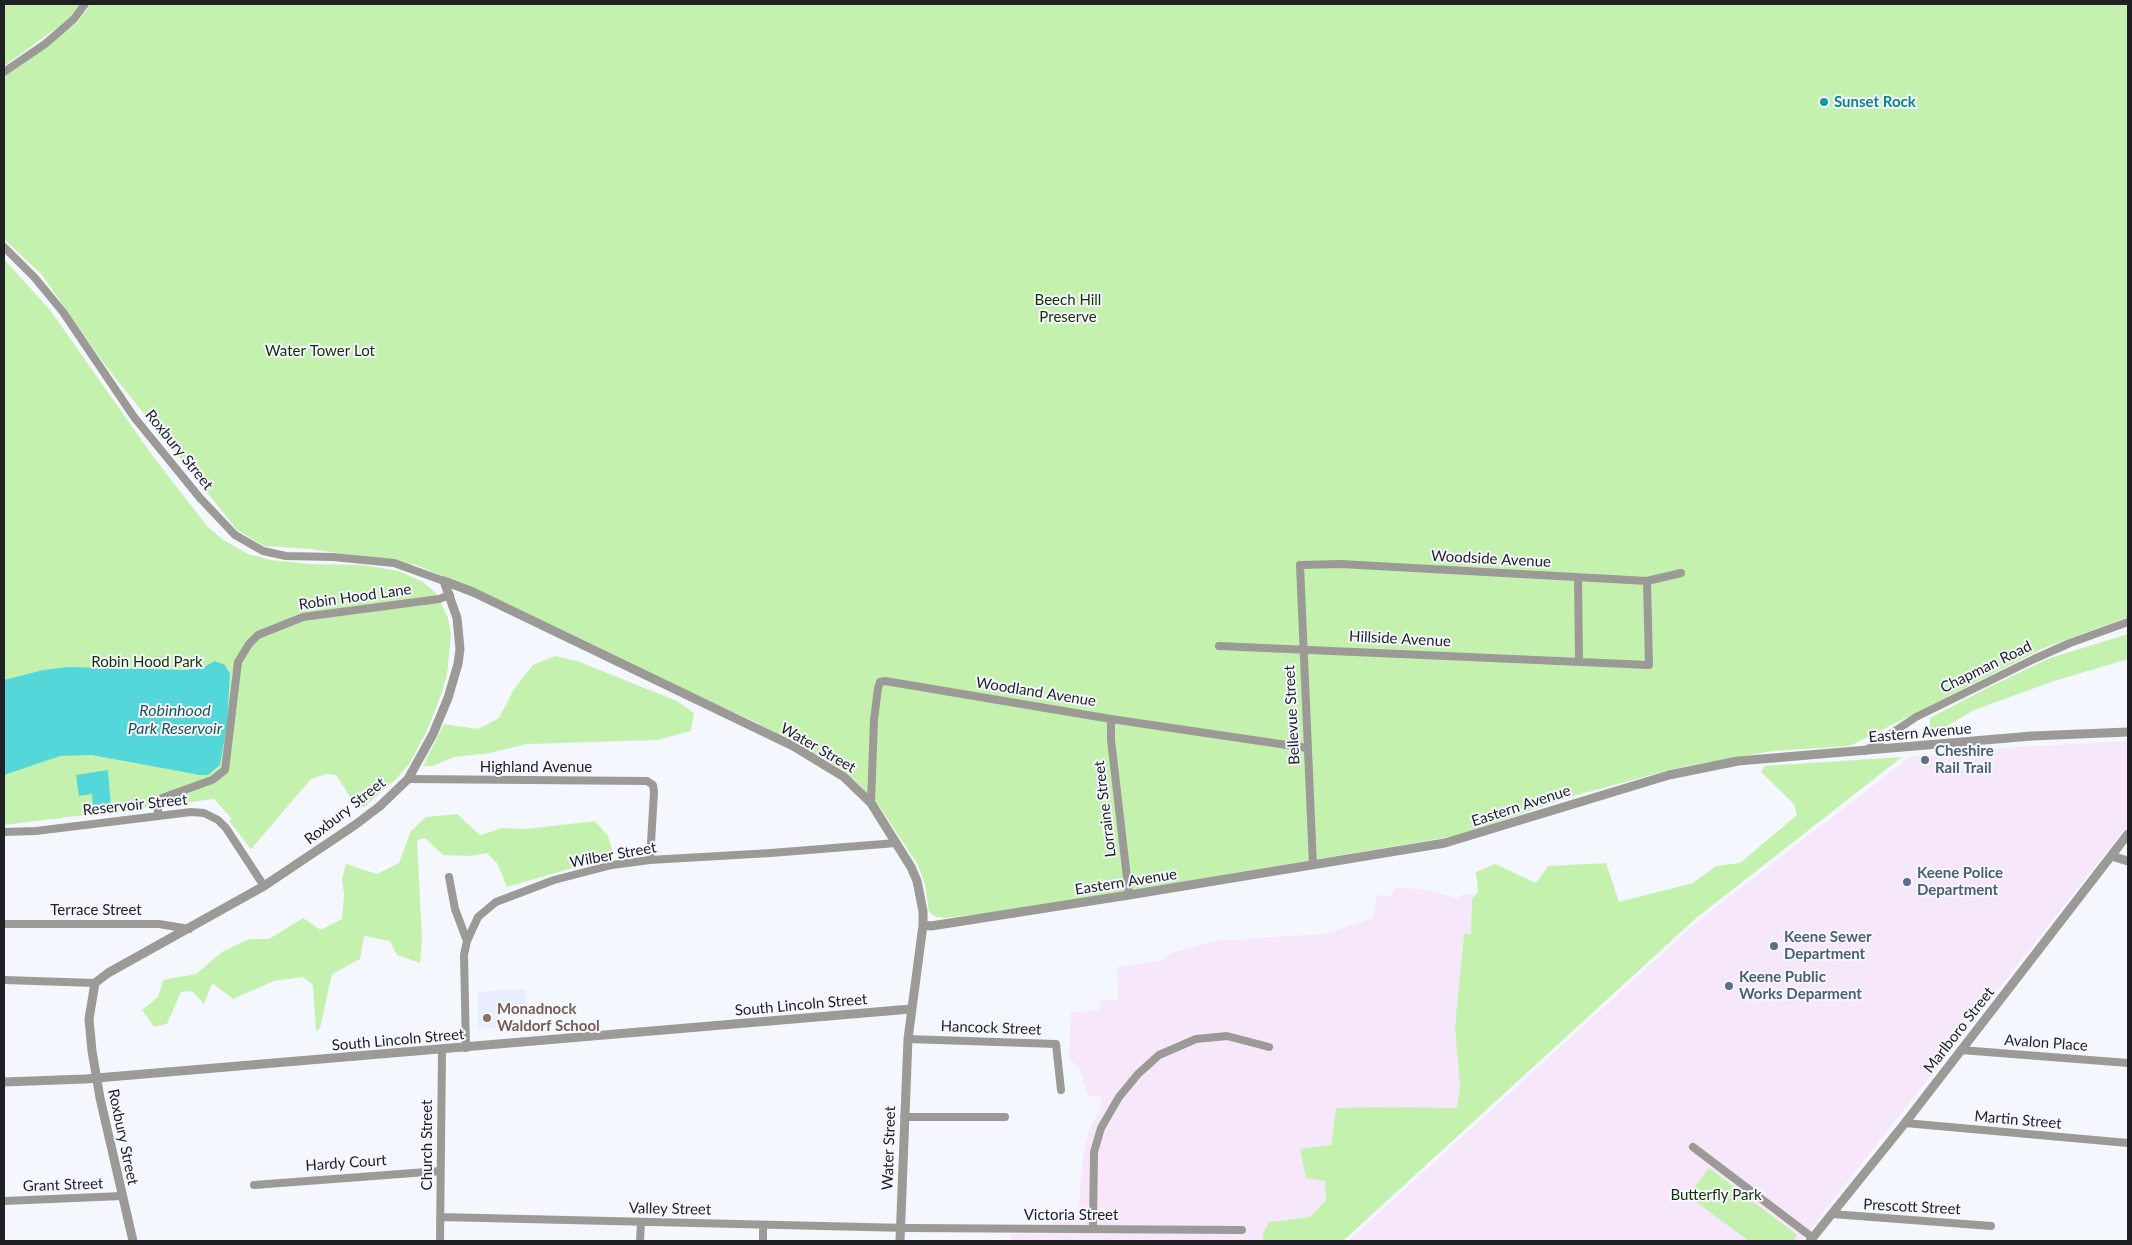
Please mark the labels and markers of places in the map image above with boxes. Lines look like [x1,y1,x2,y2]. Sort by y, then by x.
place label: Sunset Rock [1834,93,1916,111]
marker: Sunset Rock [1818,96,1830,108]
place label: Cheshire Rail Trail [1935,742,1994,777]
marker: Cheshire Rail Trail [1919,754,1931,766]
place label: Keene Police Department [1917,864,2003,899]
marker: Keene Police Department [1901,876,1913,888]
place label: Keene Sewer Department [1784,928,1871,963]
marker: Keene Sewer Department [1768,940,1780,952]
place label: Keene Public Works Deparment [1739,968,1862,1003]
marker: Keene Public Works Deparment [1723,980,1735,992]
place label: Monadnock Waldorf School [497,1000,600,1035]
marker: Monadnock Waldorf School [481,1012,493,1024]

